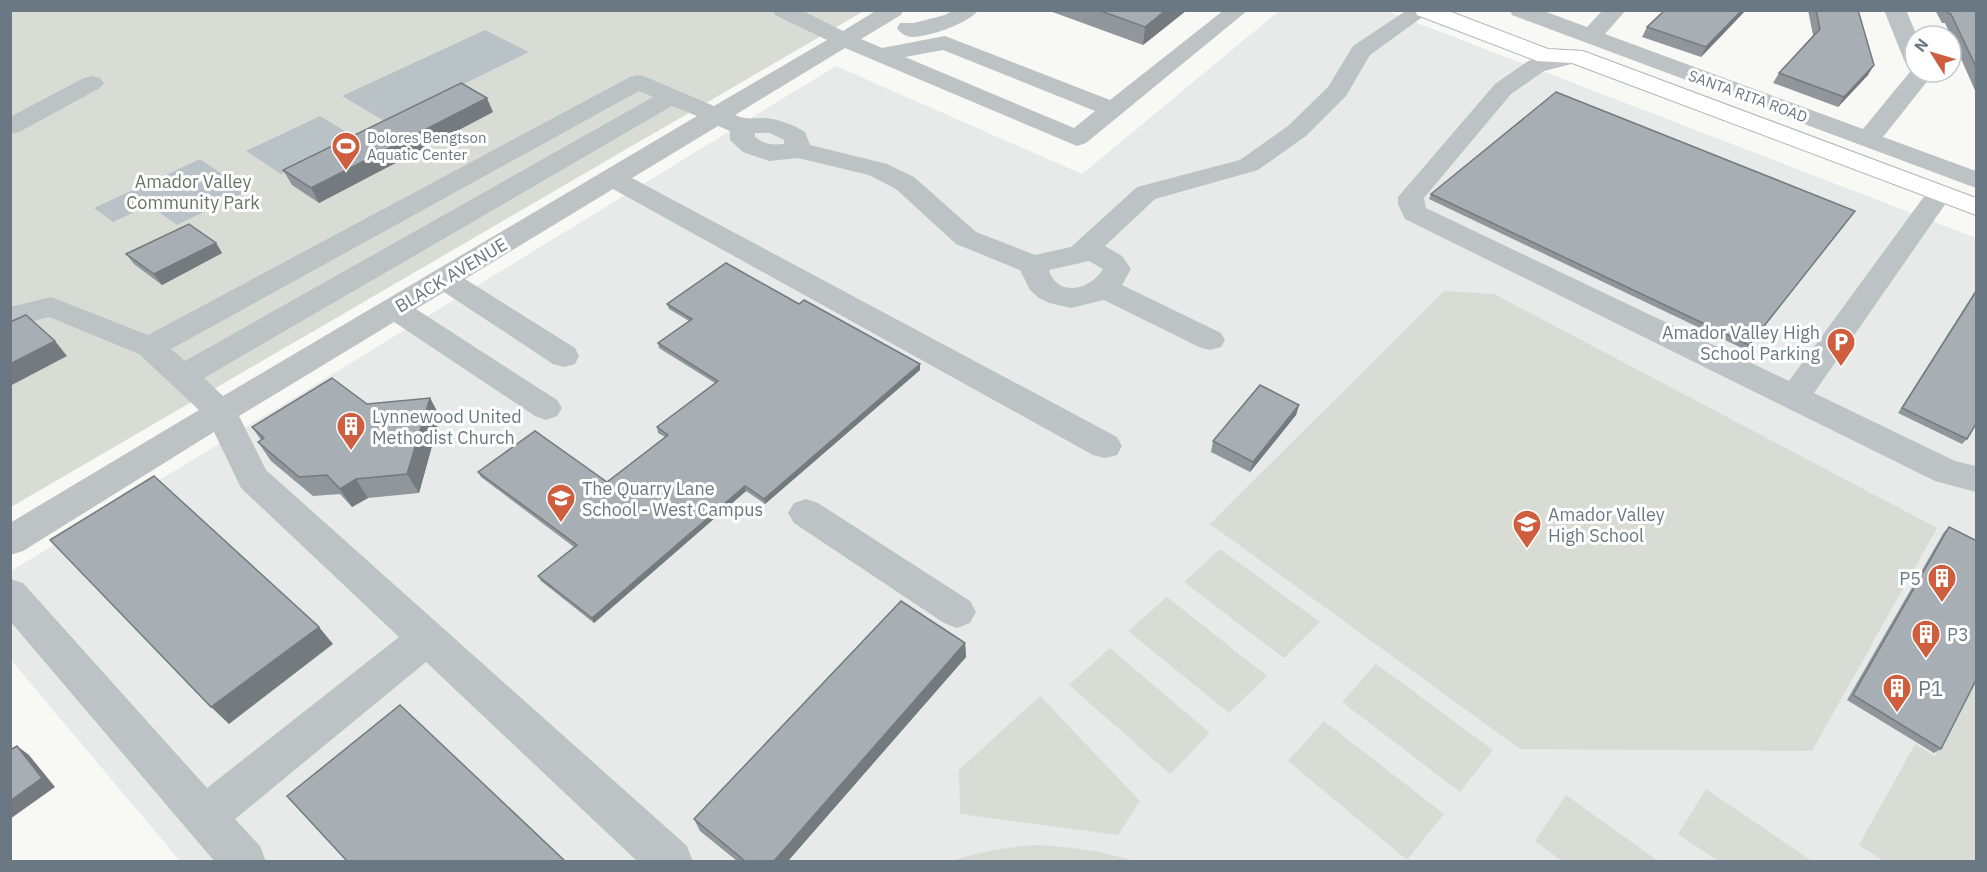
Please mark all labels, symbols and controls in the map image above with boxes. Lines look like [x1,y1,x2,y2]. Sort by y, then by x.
north arrow [1903,24,1963,84]
text: N [1910,34,1932,56]
street label: SANTA RITA ROAD [1686,66,1810,126]
place label: Dolores Bengtson Aquatic Center [367,128,486,164]
sports icon: Dolores Bengtson Aquatic Center [330,130,362,172]
park label: Amador Valley Community Park [126,170,260,214]
street label: BLACK AVENUE [391,232,511,318]
place label: Amador Valley High School Parking [1662,321,1820,365]
parking icon: Amador Valley High School Parking [1825,326,1857,368]
place label: Lynnewood United Methodist Church [372,405,522,449]
building icon: Lynnewood United Methodist Church [335,410,367,452]
place label: The Quarry Lane School - West Campus [582,477,763,521]
school or university icon: The Quarry Lane School - West Campus [545,482,577,524]
place label: Amador Valley High School [1548,503,1665,547]
school or university icon: Amador Valley High School [1511,508,1543,550]
building icon: P5 [1926,562,1958,604]
place label: P5 [1899,567,1921,590]
building icon: P3 [1910,618,1942,660]
place label: P3 [1947,623,1969,646]
building icon: P1 [1881,672,1913,714]
place label: P1 [1918,674,1943,702]

